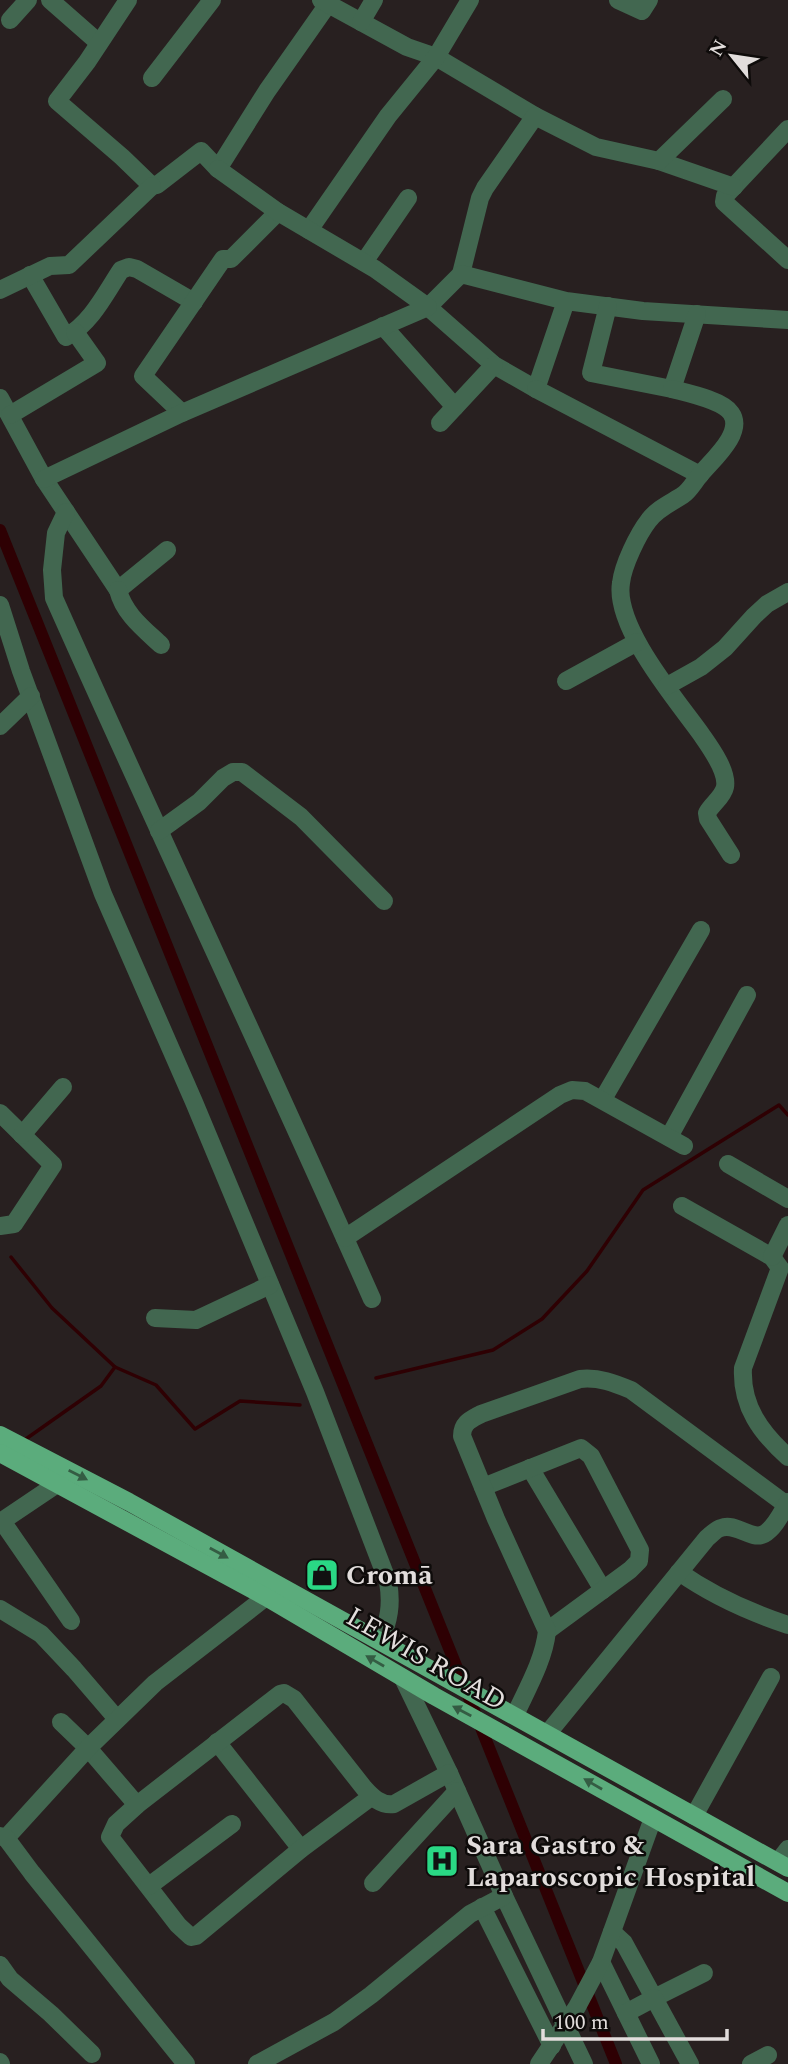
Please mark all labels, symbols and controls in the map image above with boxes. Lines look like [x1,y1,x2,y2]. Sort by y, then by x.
north arrow [697,21,767,91]
text: N [702,34,735,62]
one-way arrow [68,1470,88,1481]
one-way arrow [210,1547,229,1559]
place label: Cromā [346,1554,433,1597]
shop icon: Cromā [303,1556,341,1594]
street label: LEWIS ROAD [338,1596,514,1722]
one-way arrow [365,1655,384,1667]
one-way arrow [453,1705,472,1717]
one-way arrow [584,1778,603,1790]
place label: Sara Gastro & Laparoscopic Hospital [466,1824,755,1899]
hospital icon: Sara Gastro & Laparoscopic Hospital [423,1842,461,1880]
scale bar [543,1997,727,2041]
text: 100 m [554,2007,609,2039]

